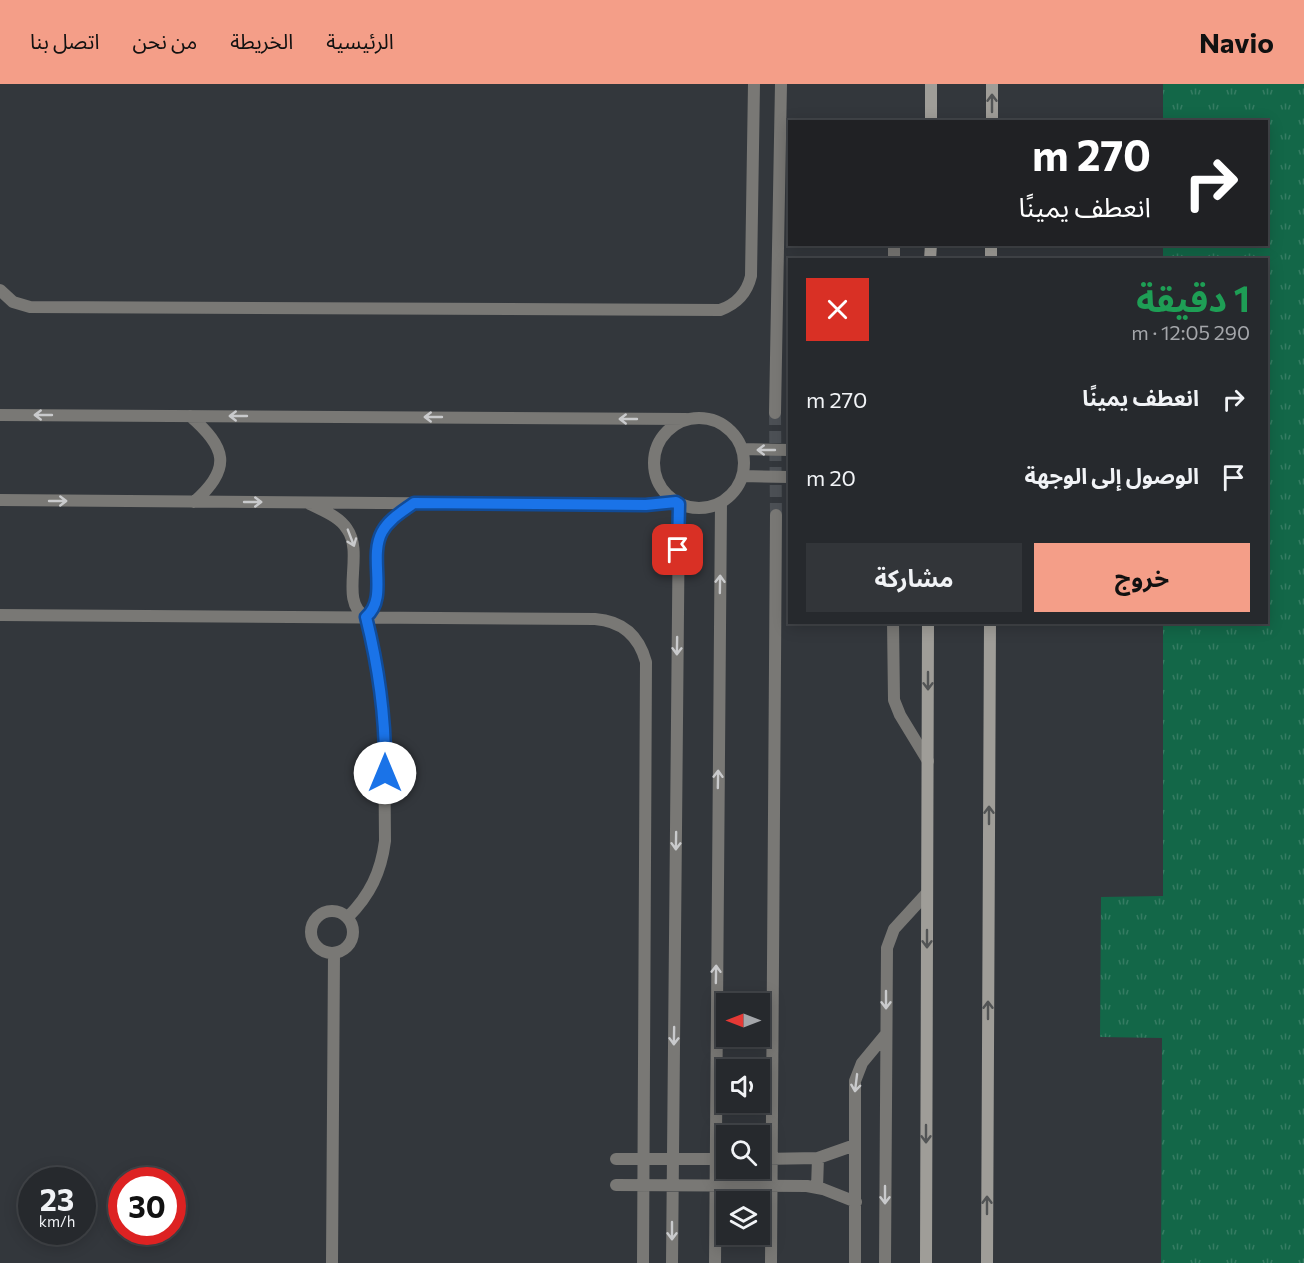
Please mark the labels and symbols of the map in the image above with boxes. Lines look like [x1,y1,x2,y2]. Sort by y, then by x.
one-way arrow [986,93,998,113]
one-way arrow [33,409,53,421]
one-way arrow [228,410,248,422]
one-way arrow [423,411,443,423]
one-way arrow [618,413,638,424]
one-way arrow [756,444,776,456]
one-way arrow [48,495,68,507]
one-way arrow [243,496,263,508]
pin [652,524,703,575]
one-way arrow [346,528,357,546]
one-way arrow [715,574,726,594]
one-way arrow [671,636,683,656]
one-way arrow [922,670,934,690]
position arrow [353,741,417,805]
one-way arrow [712,769,724,789]
one-way arrow [983,805,995,825]
one-way arrow [670,831,681,851]
one-way arrow [921,928,933,948]
one-way arrow [710,964,722,984]
one-way arrow [880,989,892,1009]
north arrow [716,993,770,1047]
one-way arrow [982,1000,994,1020]
one-way arrow [668,1026,680,1046]
one-way arrow [851,1072,862,1092]
one-way arrow [920,1123,932,1143]
speed limit sign: 30 [108,1167,186,1245]
one-way arrow [879,1184,891,1204]
one-way arrow [981,1195,993,1215]
one-way arrow [666,1221,678,1241]

